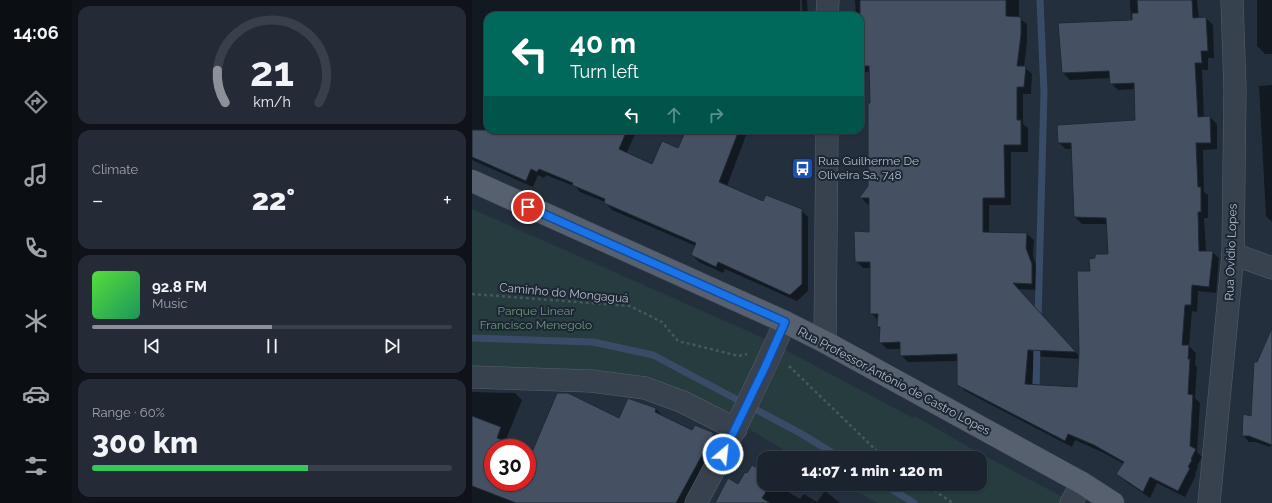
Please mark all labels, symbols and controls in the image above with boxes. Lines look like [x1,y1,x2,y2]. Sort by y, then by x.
text: 14:06 [13,22,59,43]
text: 40 m [570,27,636,60]
icon: left [504,28,556,80]
text: 21 [250,47,294,96]
text: Turn left [570,61,639,82]
icon: directions [22,88,50,116]
text: km/h [253,94,291,110]
icon: left [621,104,643,126]
icon: ahead [663,104,685,126]
icon: right [705,104,727,126]
place label: Rua Guilherme De Oliveira Sa, 748 [818,154,919,182]
bus stop icon: Rua Guilherme De Oliveira Sa, 748 [789,155,815,181]
icon: music [22,161,50,189]
text: Climate [92,162,138,177]
text: 22° [252,182,295,217]
text: − [92,187,104,213]
text: + [443,187,452,213]
pin [511,190,545,224]
icon: arrive [517,196,539,218]
street label: Rua Ovídio Lopes [1222,203,1240,301]
icon: phone [22,234,50,262]
text: 92.8 FM [152,278,207,296]
street label: Caminho do Mongaguá [499,280,629,306]
text: Music [152,296,187,311]
park label: Parque Linear Francisco Menegolo [480,304,592,332]
icon: climate [22,307,50,335]
street label: Rua Professor Antônio de Castro Lopes [795,324,993,438]
icon: previous [141,335,163,357]
icon: pause [261,335,283,357]
icon: next [381,335,403,357]
icon: car [22,380,50,408]
text: Range · 60% [92,405,165,420]
text: 300 km [92,425,198,460]
position arrow [702,433,744,475]
speed limit sign: 30 [484,439,536,491]
icon: filters [22,452,50,480]
text: 14:07 · 1 min · 120 m [801,462,943,480]

